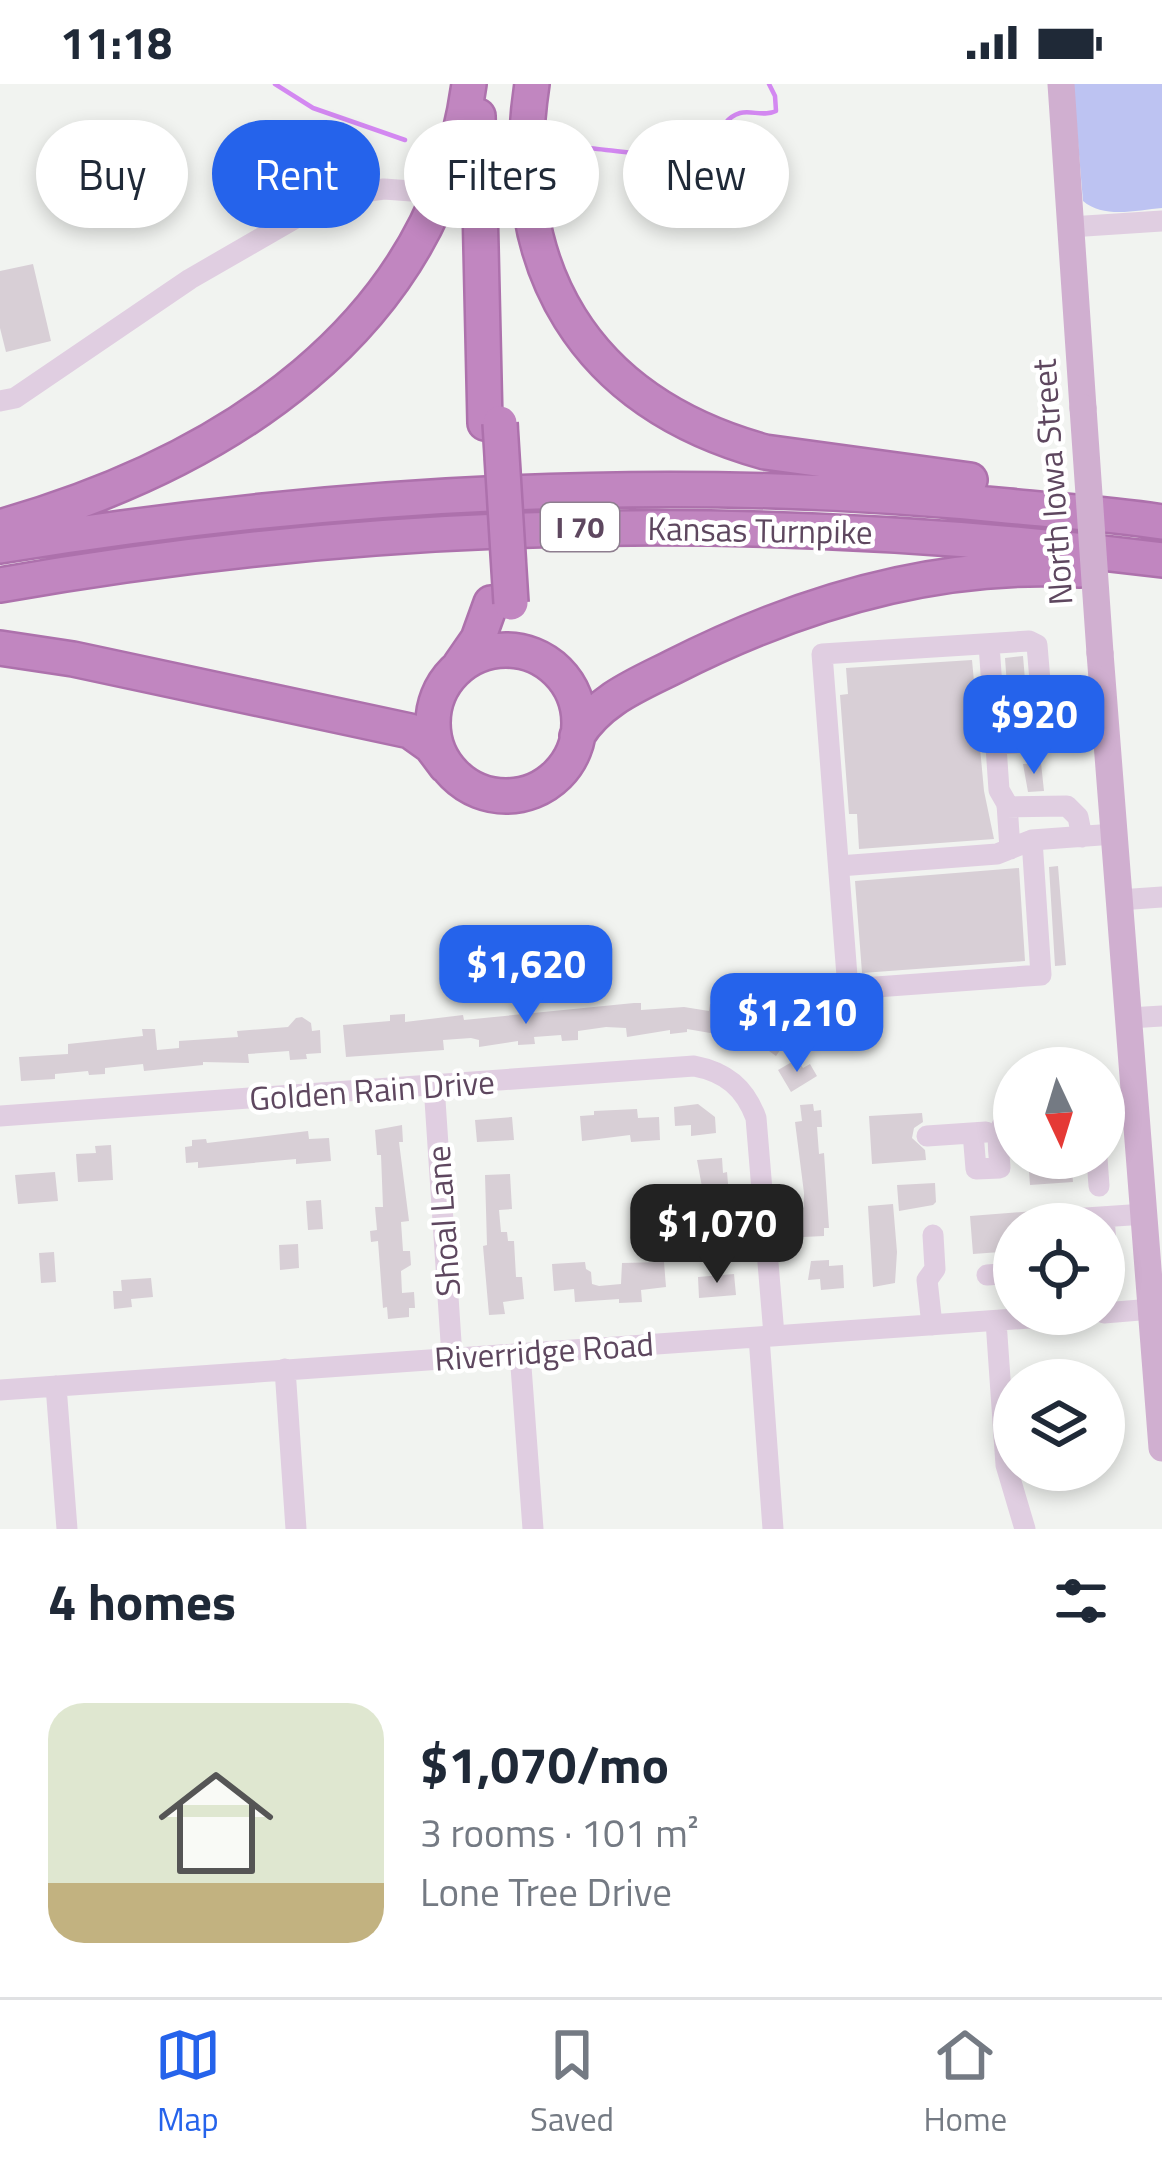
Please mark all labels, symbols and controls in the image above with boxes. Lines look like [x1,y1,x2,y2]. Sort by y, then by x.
text: 11:18 [60,8,172,76]
chip: Buy [36,120,188,228]
chip: Rent [212,120,380,228]
chip: Filters [404,120,599,228]
chip: New [623,120,789,228]
street label: North Iowa Street [1018,357,1086,607]
road number: I 70 [541,503,619,551]
street label: Kansas Turnpike [647,503,873,557]
pin: $920 [963,675,1105,777]
text: $920 [990,684,1078,743]
pin: $1,620 [428,925,624,1027]
text: $1,620 [466,934,586,993]
pin: $1,210 [699,973,895,1075]
text: $1,210 [737,982,857,1041]
north arrow [993,1047,1125,1179]
map controls [993,1047,1125,1491]
street label: Golden Rain Drive [248,1056,496,1124]
street label: Shoal Lane [413,1144,473,1298]
pin: $1,070 [619,1184,815,1286]
text: $1,070 [657,1193,777,1252]
button: locate [993,1203,1125,1335]
street label: Riverridge Road [433,1318,655,1384]
button: layers [993,1359,1125,1491]
text: 4 homes [48,1562,236,1640]
icon: filters [1048,1568,1114,1634]
text: $1,070/mo [420,1725,669,1803]
icon: home [144,1751,288,1895]
text: 3 rooms · 101 m² [420,1803,699,1862]
text: Lone Tree Drive [420,1862,672,1921]
tab: Map [155,2022,221,2144]
tab: Saved [530,2022,614,2144]
tab: Home [923,2022,1007,2144]

